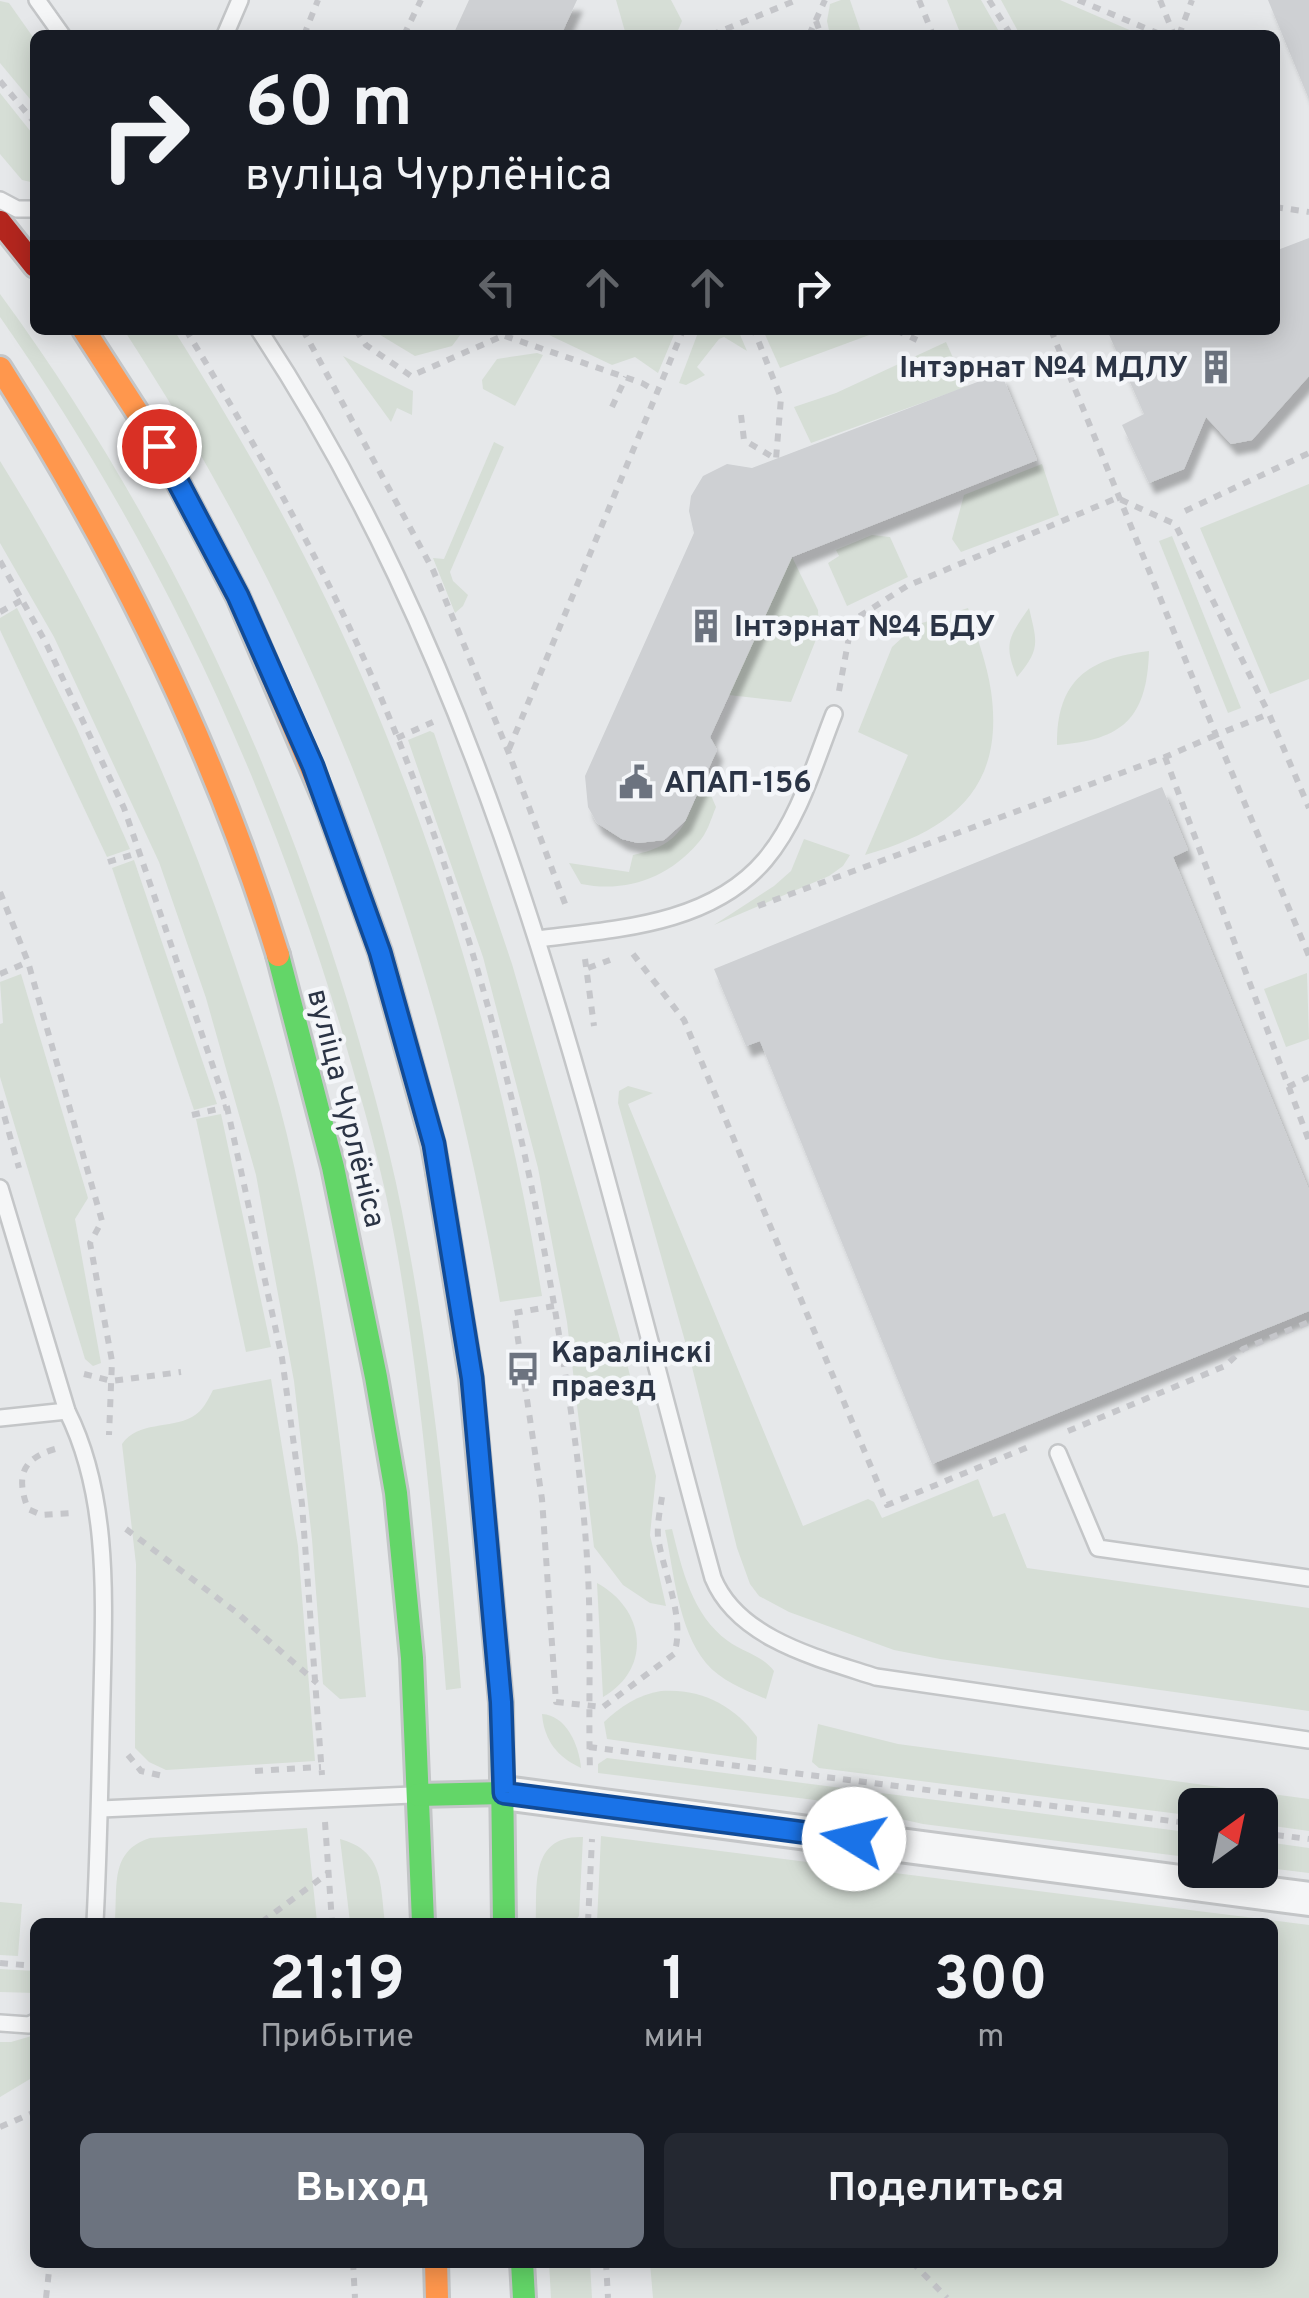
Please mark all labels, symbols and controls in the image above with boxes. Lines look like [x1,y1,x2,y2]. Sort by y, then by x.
text: 60 m [245,62,413,151]
icon: right [80,70,210,200]
text: вуліца Чурлёніса [245,149,612,206]
icon: left [470,260,525,315]
icon: ahead [575,260,630,315]
icon: ahead [680,260,735,315]
icon: right [785,260,840,315]
building icon: Інтэрнат №4 МДЛУ [1197,348,1235,386]
place label: Інтэрнат №4 МДЛУ [899,351,1188,388]
pin [117,404,202,489]
icon: arrive [132,419,187,474]
building icon: Інтэрнат №4 БДУ [687,607,725,645]
place label: Інтэрнат №4 БДУ [734,610,995,647]
public building icon: АПАП-156 [617,763,655,801]
place label: АПАП-156 [664,766,812,803]
street label: вуліца Чурлёніса [297,985,392,1232]
place label: Каралінскі праезд [551,1336,712,1407]
bus stop icon: Каралінскі праезд [504,1350,542,1388]
position arrow [802,1787,906,1891]
north arrow [1178,1788,1278,1888]
map controls [1178,1788,1278,1888]
text: 21:19 [269,1945,405,2021]
text: 1 [662,1945,686,2021]
text: 300 [934,1945,1048,2021]
text: Прибытие [260,2018,414,2058]
text: мин [644,2018,704,2058]
text: m [977,2018,1004,2058]
button: Выход [80,2133,644,2248]
button: Поделиться [664,2133,1228,2248]

